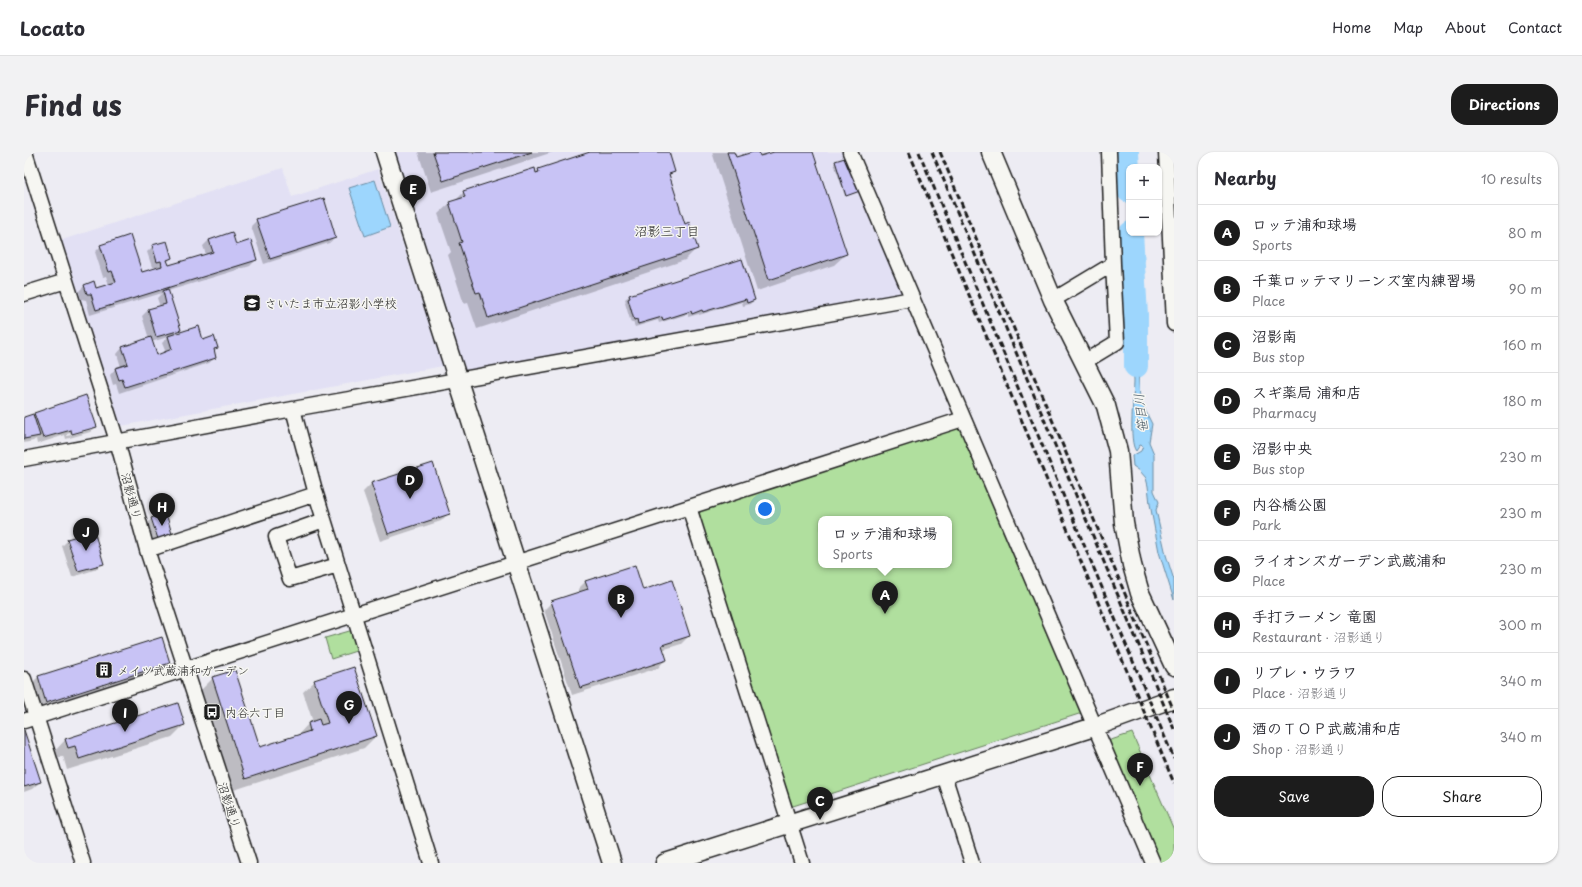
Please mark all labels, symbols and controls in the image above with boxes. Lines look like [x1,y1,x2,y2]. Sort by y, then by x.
text: Locato [20,14,85,42]
text: Home [1332,17,1371,38]
text: Map [1393,17,1423,38]
text: About [1445,17,1486,38]
text: Contact [1508,17,1562,38]
text: Find us [24,83,122,126]
button: Directions [1451,84,1558,125]
map controls [1126,164,1162,236]
button: + [1126,164,1162,200]
text: Nearby [1214,165,1276,191]
text: 10 results [1481,169,1542,188]
pin: E [400,175,426,208]
button: − [1126,200,1162,236]
text: ロッテ浦和球場 [1252,212,1357,235]
district label: 沼影三丁目 [634,221,700,240]
text: A [1222,223,1232,242]
text: 80 m [1508,223,1542,242]
text: Sports [1252,235,1292,254]
text: 千葉ロッテマリーンズ室内練習場 [1252,268,1476,291]
text: B [1223,279,1231,298]
text: 90 m [1509,279,1542,298]
text: Place [1252,291,1285,310]
school or university icon: さいたま市立沼影小学校 [242,293,262,313]
place label: さいたま市立沼影小学校 [265,294,397,312]
text: 沼影南 [1252,324,1297,347]
text: C [1222,335,1232,354]
text: 160 m [1503,335,1542,354]
text: Bus stop [1252,347,1305,366]
text: スギ薬局 浦和店 [1252,380,1362,403]
text: D [1222,391,1232,410]
text: 180 m [1503,391,1542,410]
water label: 笹目川 [1128,392,1152,434]
text: Pharmacy [1252,403,1317,422]
text: 沼影中央 [1252,436,1312,459]
text: E [1223,447,1231,466]
text: 230 m [1500,447,1542,466]
text: Bus stop [1252,459,1305,478]
pin: D [397,466,423,499]
street label: 沼影通り [117,470,147,522]
text: 内谷橋公園 [1252,492,1327,515]
pin: H [149,493,175,526]
your location [755,499,775,519]
text: F [1223,503,1231,522]
text: 230 m [1500,503,1542,522]
text: Park [1252,515,1281,534]
popup [818,516,952,568]
pin: J [73,518,99,551]
text: ロッテ浦和球場 [832,521,938,544]
text: Sports [832,544,873,563]
text: ライオンズガーデン武蔵浦和 [1252,548,1446,571]
text: G [1222,559,1232,578]
text: 230 m [1500,559,1542,578]
text: Place [1252,571,1285,590]
pin: A [872,581,898,614]
pin: B [608,585,634,618]
text: 手打ラーメン 竜園 [1252,604,1377,627]
text: H [1222,615,1232,634]
text: 300 m [1498,615,1542,634]
text: Restaurant · 沼影通り [1252,627,1386,646]
building icon: メイツ武蔵浦和ガーデン [94,660,114,680]
text: リブレ・ウラワ [1252,660,1357,683]
place label: メイツ武蔵浦和ガーデン [117,661,249,679]
text: I [1225,671,1229,690]
text: 340 m [1499,671,1542,690]
text: Place · 沼影通り [1252,683,1349,702]
pin: G [336,691,362,724]
pin: I [112,699,138,732]
bus stop icon: 内谷六丁目 [202,702,222,722]
place label: 内谷六丁目 [225,703,285,721]
text: 酒のＴＯＰ武蔵浦和店 [1252,716,1402,739]
text: J [1223,727,1231,746]
text: 340 m [1499,727,1542,746]
text: Shop · 沼影通り [1252,739,1347,758]
pin: F [1127,753,1153,786]
button: Save [1214,776,1374,817]
button: Share [1382,776,1542,817]
street label: 沼影通り [214,779,246,831]
pin: C [807,787,833,820]

